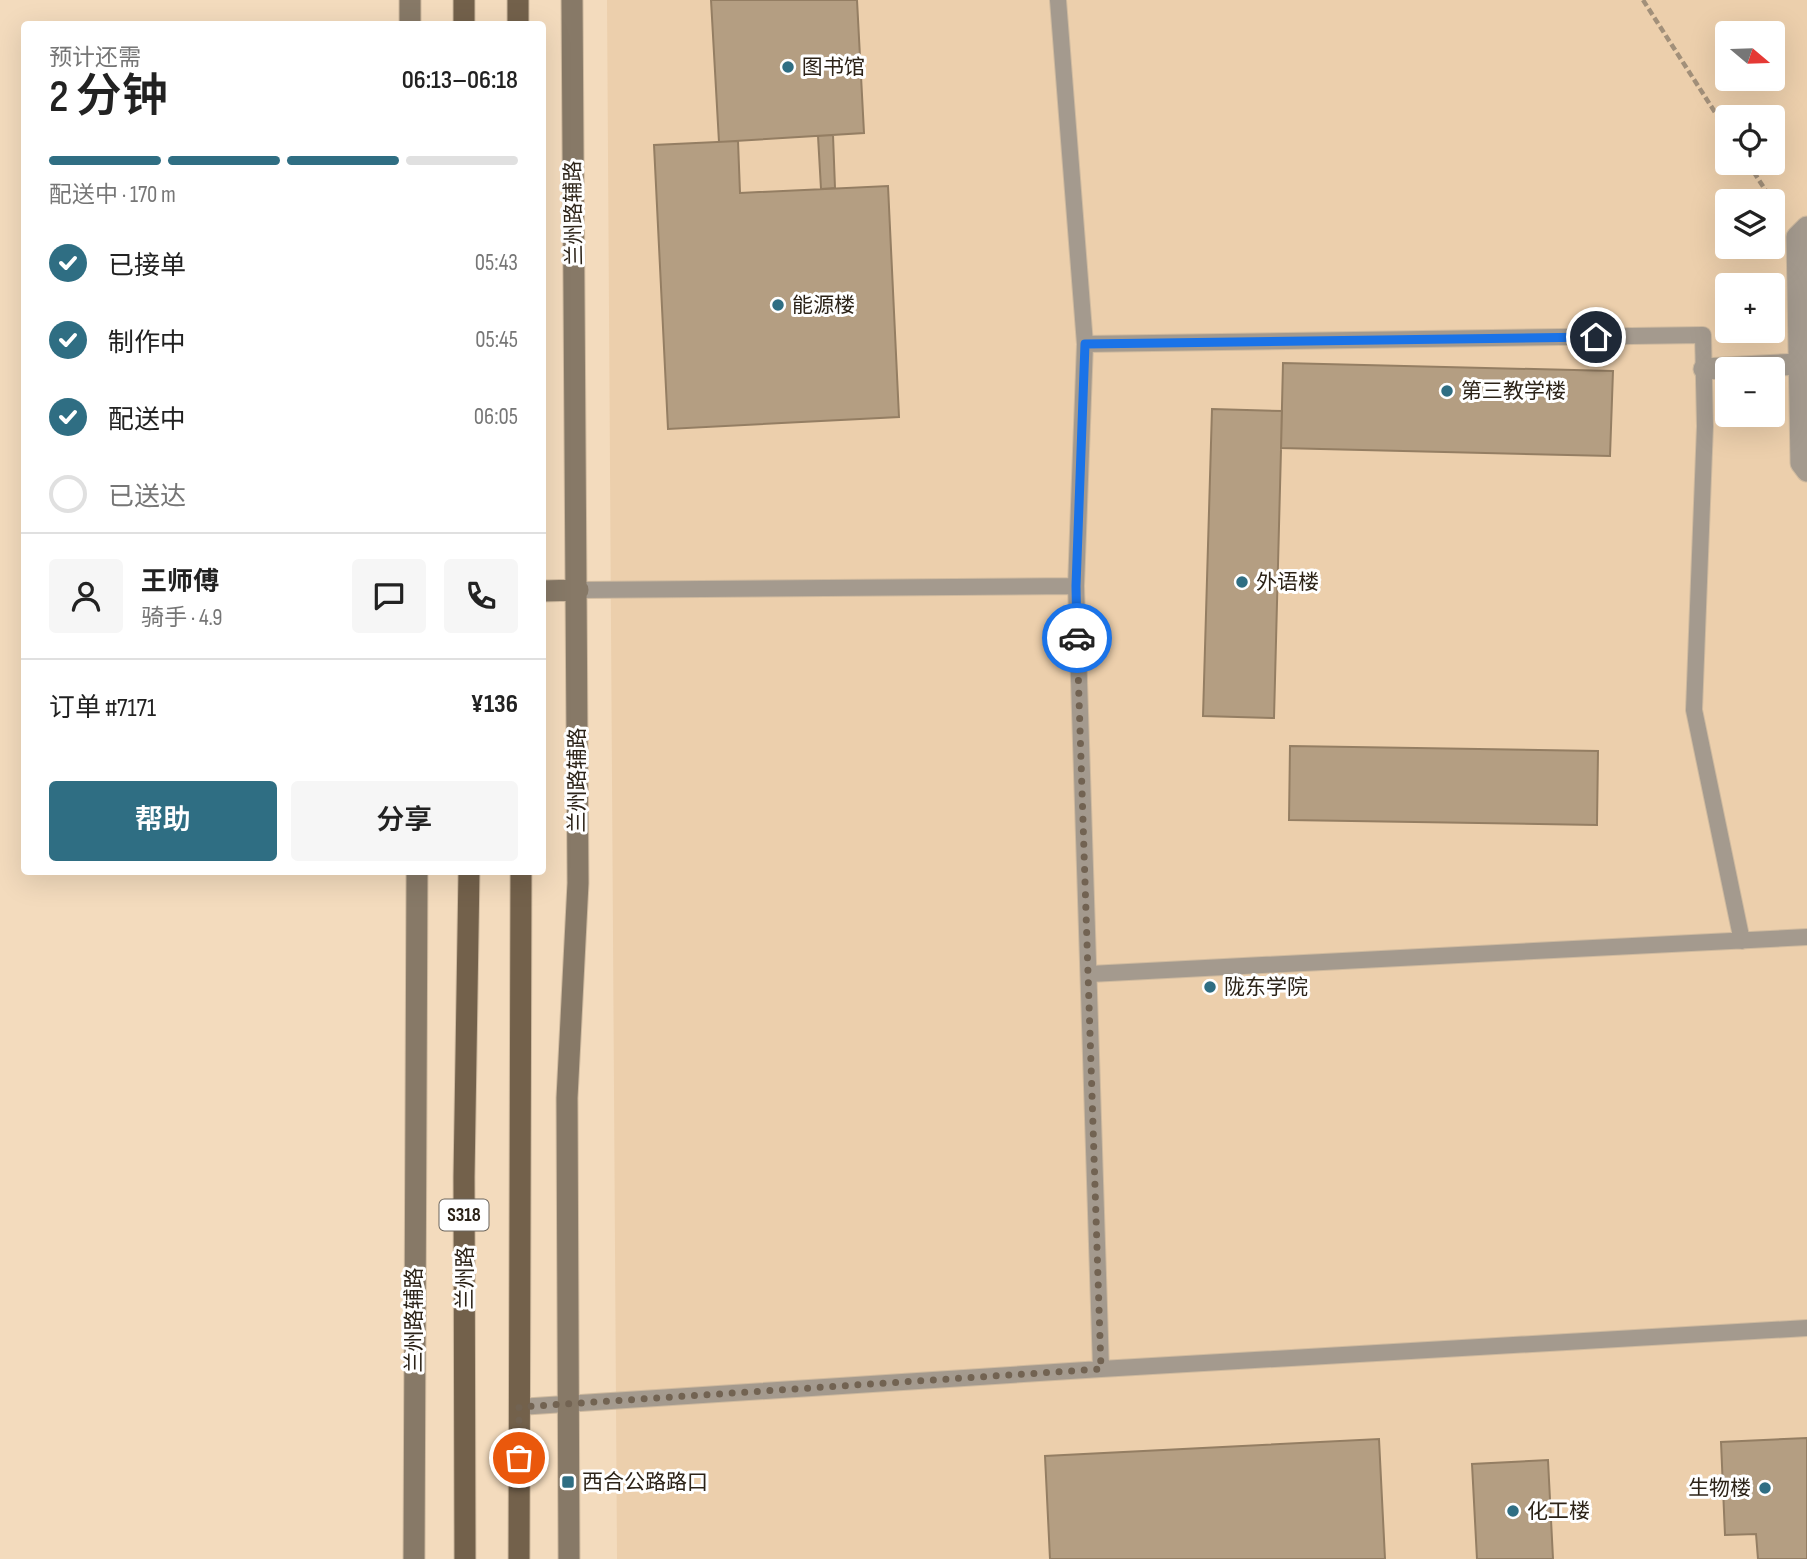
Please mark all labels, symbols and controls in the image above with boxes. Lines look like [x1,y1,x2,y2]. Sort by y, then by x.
north arrow [1715,21,1785,91]
map controls [1715,21,1785,427]
text: 预计还需 [49,44,141,72]
place label: 图书馆 [802,55,865,80]
marker: 图书馆 [780,59,796,75]
text: 06:13–06:18 [402,65,518,96]
text: 2 分钟 [49,70,168,125]
button: locate [1715,105,1785,175]
street label: 兰州路辅路 [561,160,587,266]
text: 配送中 · 170 m [49,181,176,209]
button: layers [1715,189,1785,259]
icon: check [49,244,87,282]
text: 05:43 [475,249,518,277]
text: 已接单 [108,251,186,282]
button: + [1715,273,1785,343]
place label: 能源楼 [792,293,855,318]
marker: 能源楼 [770,297,786,313]
pin [1566,307,1626,367]
icon: home [1577,318,1615,356]
icon: check [49,321,87,359]
text: 05:45 [475,326,518,354]
text: 制作中 [108,328,186,359]
button: − [1715,357,1785,427]
place label: 第三教学楼 [1461,379,1566,404]
marker: 第三教学楼 [1439,383,1455,399]
icon: check [49,398,87,436]
text: 06:05 [474,403,518,431]
text: 配送中 [108,405,186,436]
text: 已送达 [108,482,186,513]
button: person [49,559,123,633]
button: chat [352,559,426,633]
button: phone [444,559,518,633]
text: 王师傅 [141,567,219,598]
place label: 外语楼 [1256,570,1319,595]
marker: 外语楼 [1234,574,1250,590]
courier [1042,603,1112,673]
text: 骑手 · 4.9 [141,604,223,632]
icon: car [1058,619,1096,657]
text: ¥136 [471,689,518,720]
text: 订单 #7171 [49,693,156,724]
street label: 兰州路辅路 [565,728,590,833]
button: 帮助 [49,781,277,861]
button: 分享 [291,781,518,861]
place label: 陇东学院 [1224,975,1308,1000]
marker: 陇东学院 [1202,979,1218,995]
road number: S318 [440,1200,489,1231]
street label: 兰州路 [453,1247,478,1310]
street label: 兰州路辅路 [402,1268,427,1373]
pin [489,1428,549,1488]
icon: bag [500,1439,538,1477]
place label: 西合公路路口 [582,1470,708,1495]
marker: 西合公路路口 [560,1474,576,1490]
place label: 生物楼 [1688,1476,1751,1501]
marker: 生物楼 [1757,1480,1773,1496]
place label: 化工楼 [1527,1499,1590,1524]
marker: 化工楼 [1505,1503,1521,1519]

